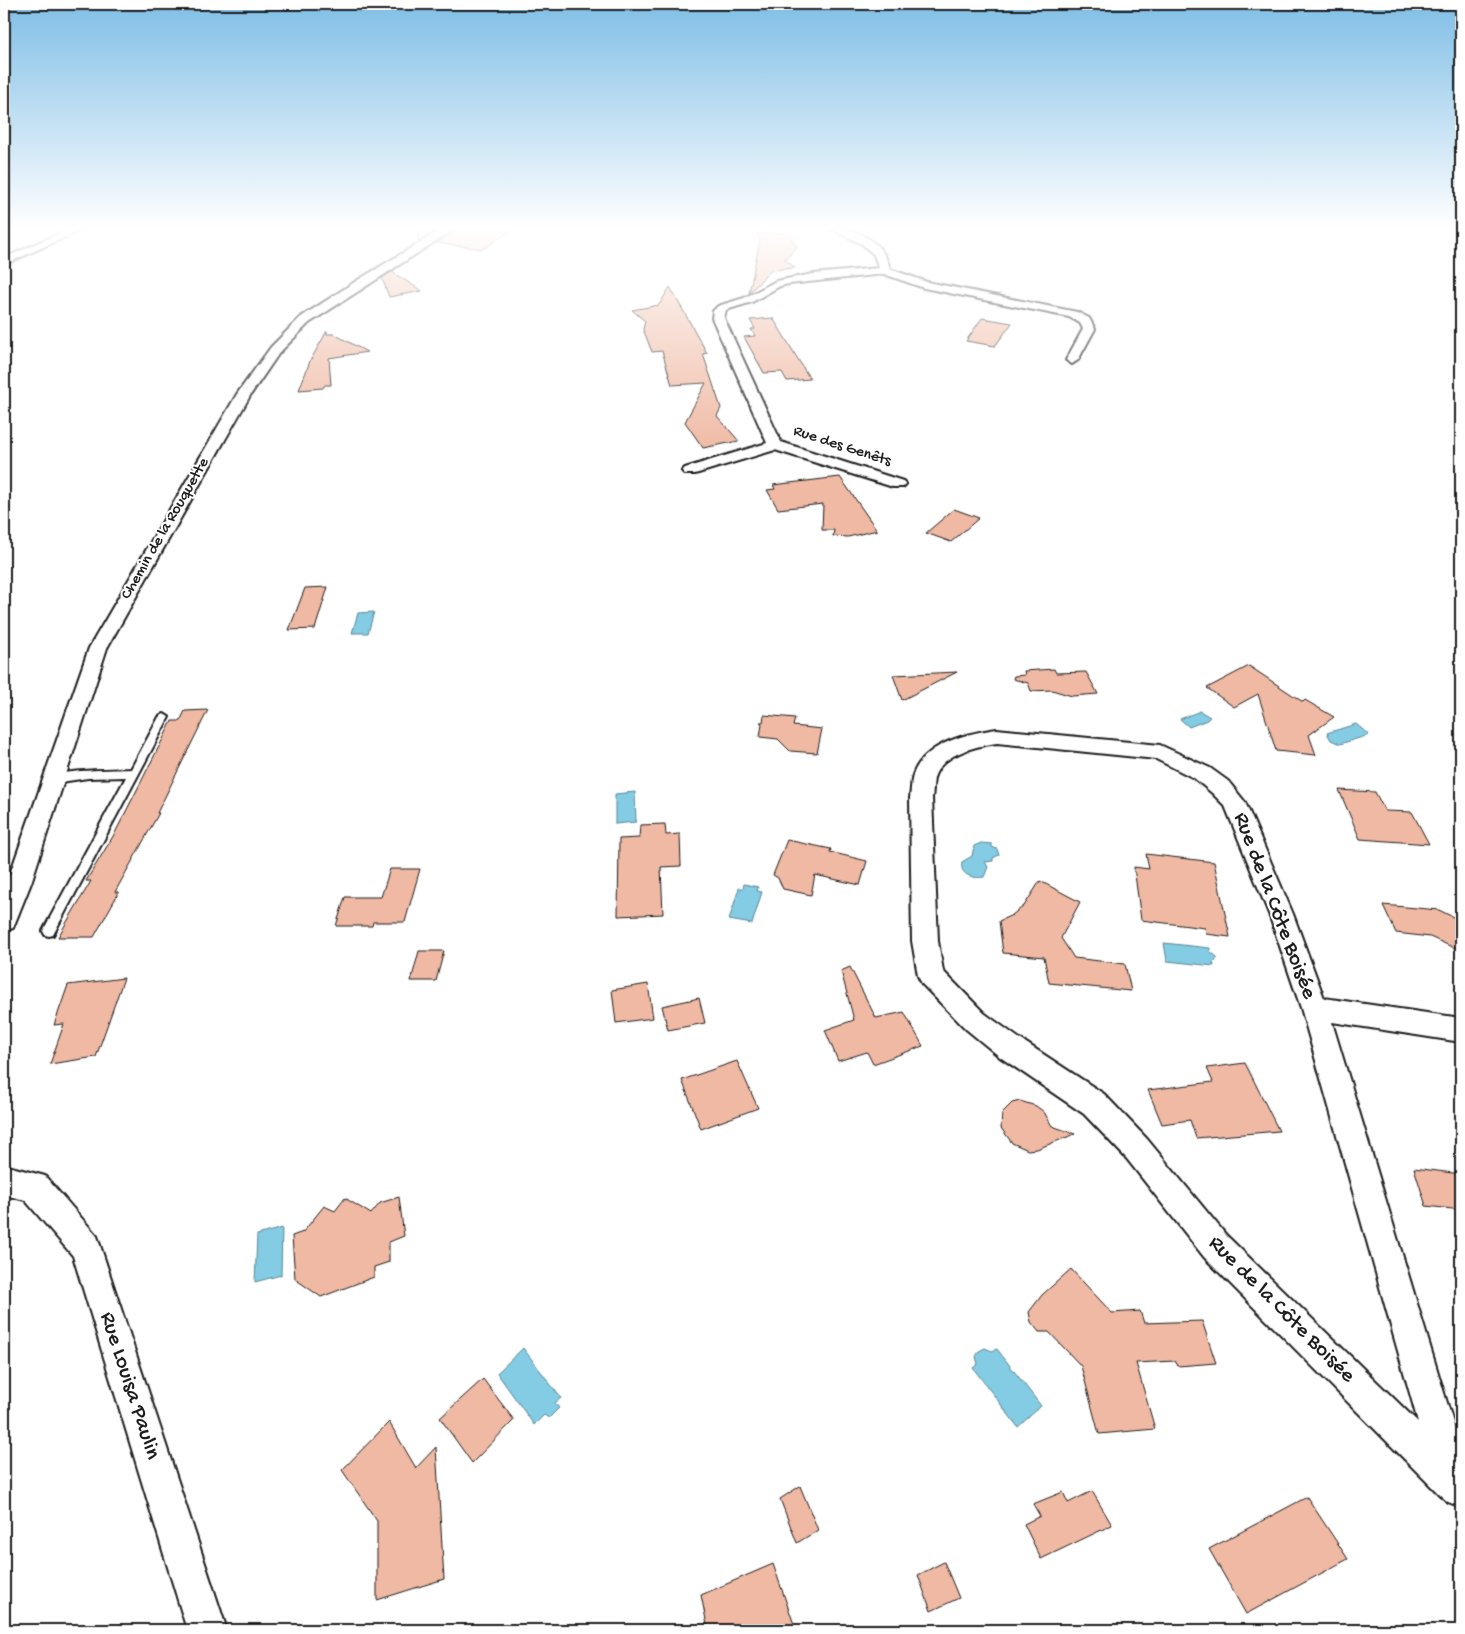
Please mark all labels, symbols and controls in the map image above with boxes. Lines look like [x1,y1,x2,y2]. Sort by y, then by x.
street label: Rue des Genêts [791,422,894,472]
street label: Chemin de la Rouquette [118,454,215,603]
street label: Rue de la Côte Boisée [1227,809,1322,1003]
street label: Rue de la Côte Boisée [1202,1231,1360,1389]
street label: Rue Louisa Paulin [93,1309,165,1463]

